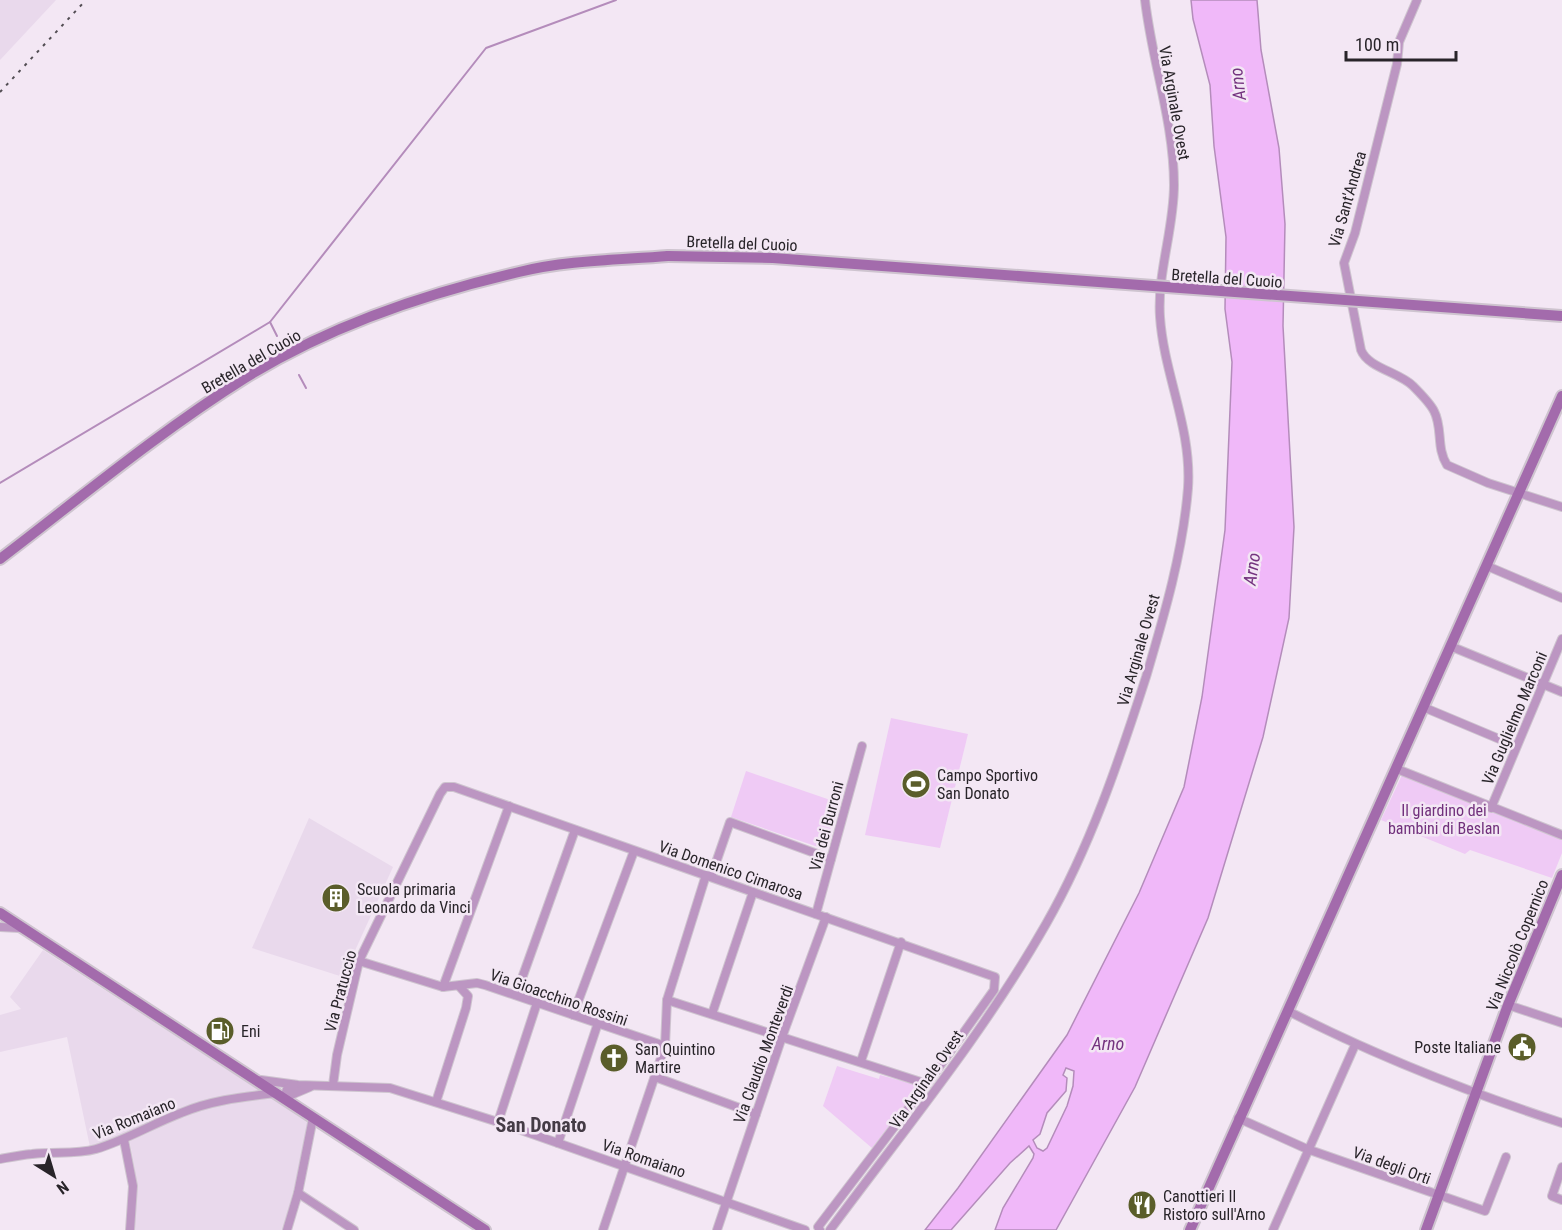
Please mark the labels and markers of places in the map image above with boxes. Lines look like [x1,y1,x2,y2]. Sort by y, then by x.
place label: Campo Sportivo San Donato [937,766,1038,803]
sports icon: Campo Sportivo San Donato [900,768,932,800]
place label: Scuola primaria Leonardo da Vinci [357,880,471,917]
building icon: Scuola primaria Leonardo da Vinci [320,882,352,914]
fuel station icon: Eni [204,1015,236,1047]
place label: Eni [241,1022,260,1041]
public building icon: Poste Italiane [1506,1031,1538,1063]
place label: Poste Italiane [1414,1038,1501,1057]
place label: San Quintino Martire [635,1040,715,1077]
church icon: San Quintino Martire [598,1042,630,1074]
place label: Canottieri Il Ristoro sull'Arno [1163,1187,1266,1224]
restaurant icon: Canottieri Il Ristoro sull'Arno [1126,1189,1158,1221]

